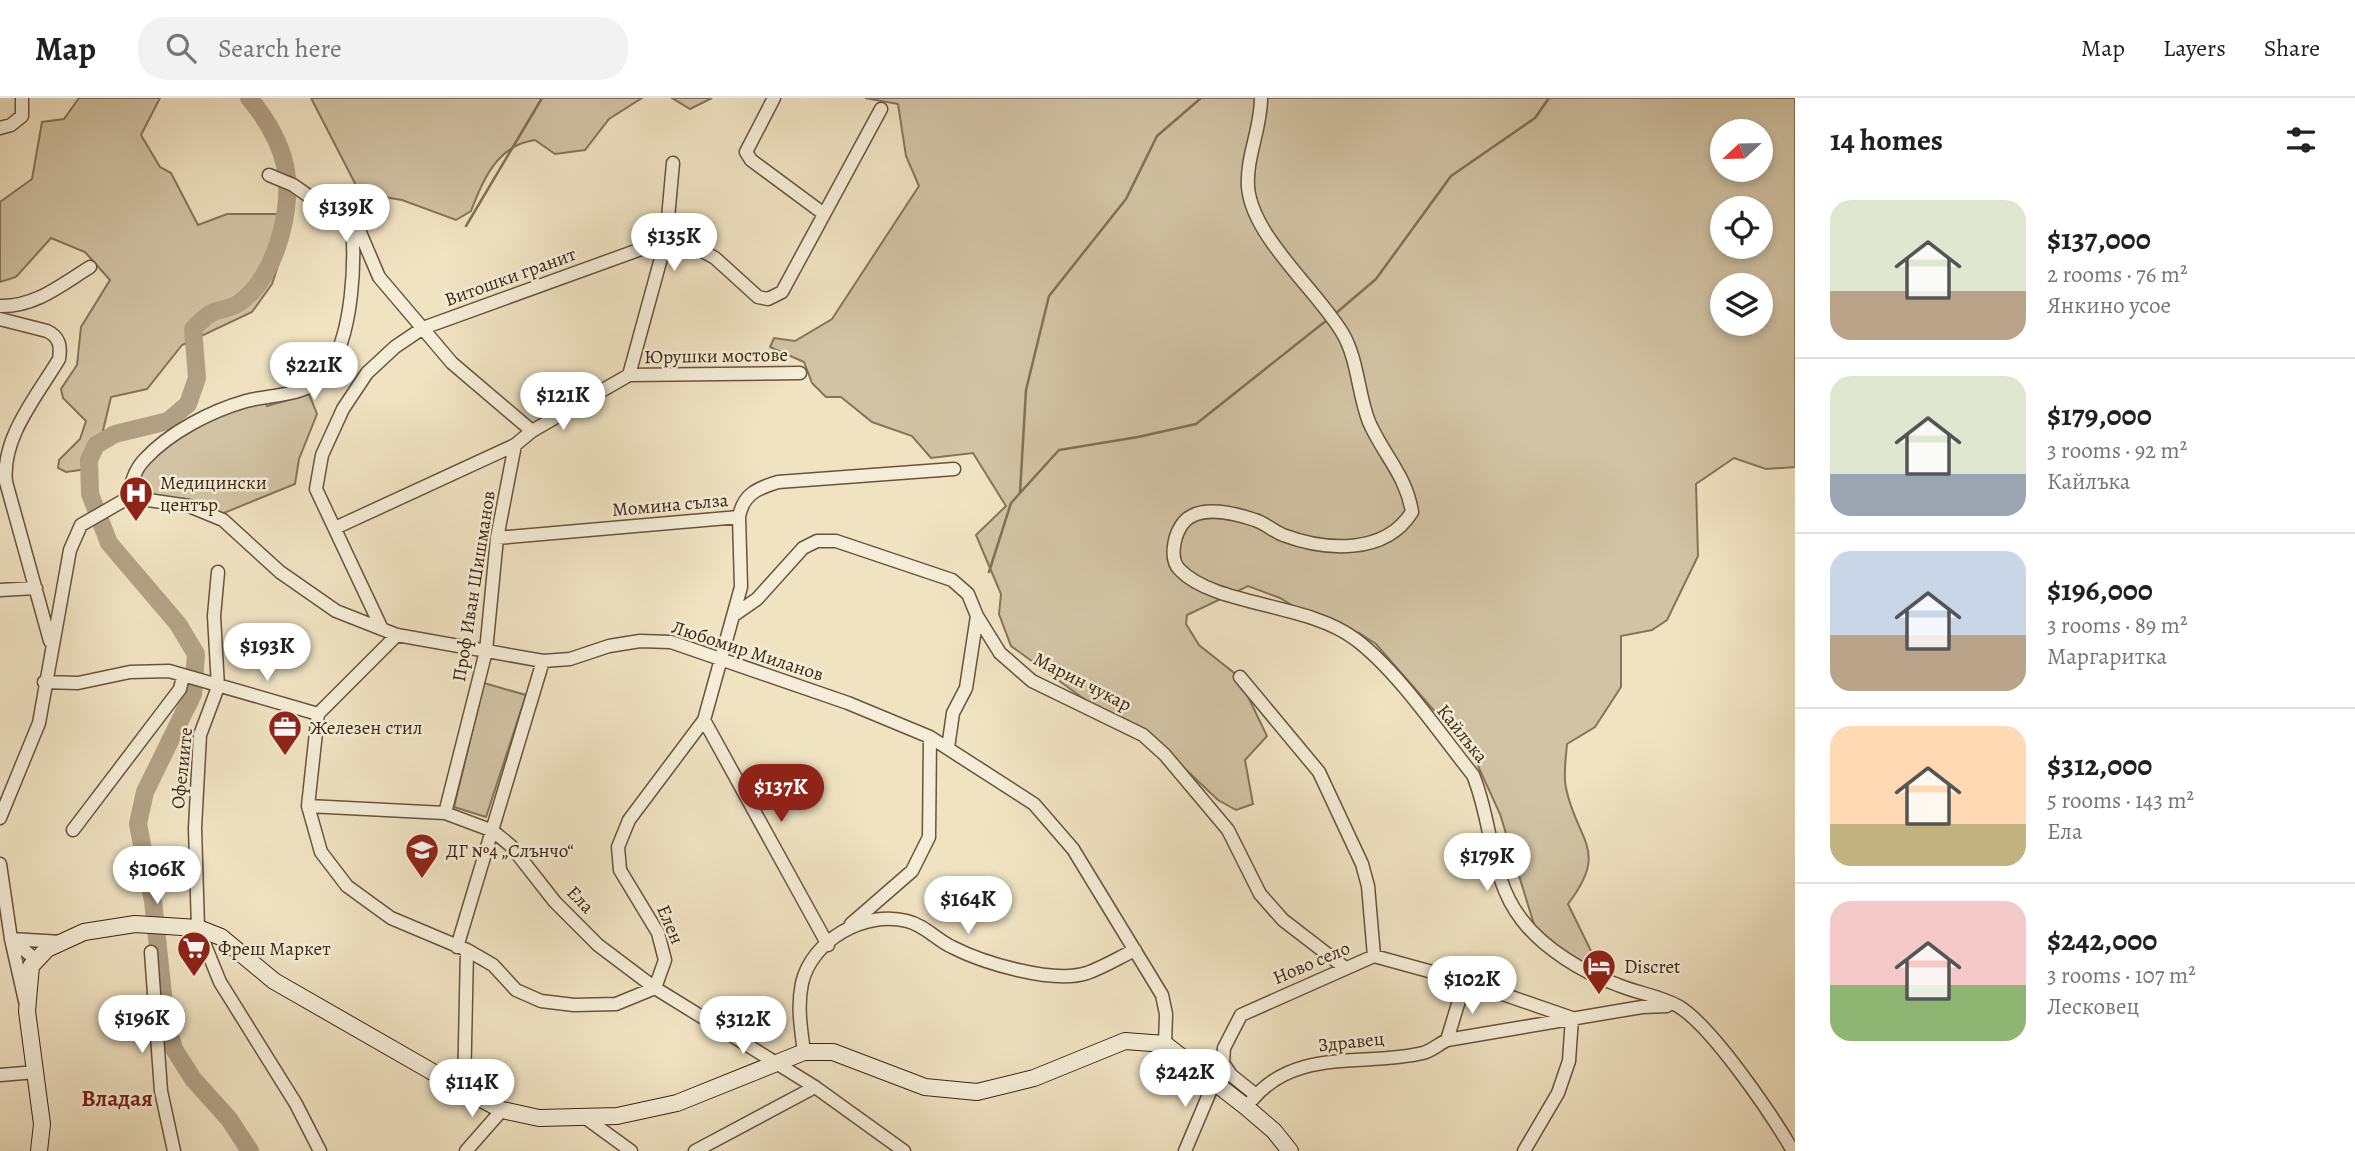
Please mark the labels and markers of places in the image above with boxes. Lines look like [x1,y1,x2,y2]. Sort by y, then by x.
pin: $139K [297,184,395,244]
pin: $135K [625,214,723,273]
pin: $221K [265,342,363,402]
pin: $121K [514,372,612,432]
place label: Медицински център [160,470,267,518]
hospital icon: Медицински център [117,474,155,523]
pin: $193K [218,624,316,683]
office icon: Железен стил [266,708,304,757]
place label: Железен стил [310,715,422,741]
pin: $137K [732,764,830,824]
school or university icon: ДГ №4 „Слънчо“ [403,831,441,880]
pin: $179K [1438,834,1536,893]
place label: ДГ №4 „Слънчо“ [446,838,574,864]
pin: $106K [108,846,206,906]
pin: $164K [919,876,1017,936]
supermarket icon: Фреш Маркет [175,929,213,978]
place label: Фреш Маркет [218,936,331,962]
hotel icon: Discret [1580,947,1618,996]
place label: Discret [1624,954,1680,980]
pin: $102K [1423,956,1521,1016]
pin: $196K [93,996,191,1055]
pin: $312K [694,996,792,1056]
pin: $242K [1136,1049,1234,1109]
pin: $114K [423,1060,521,1119]

